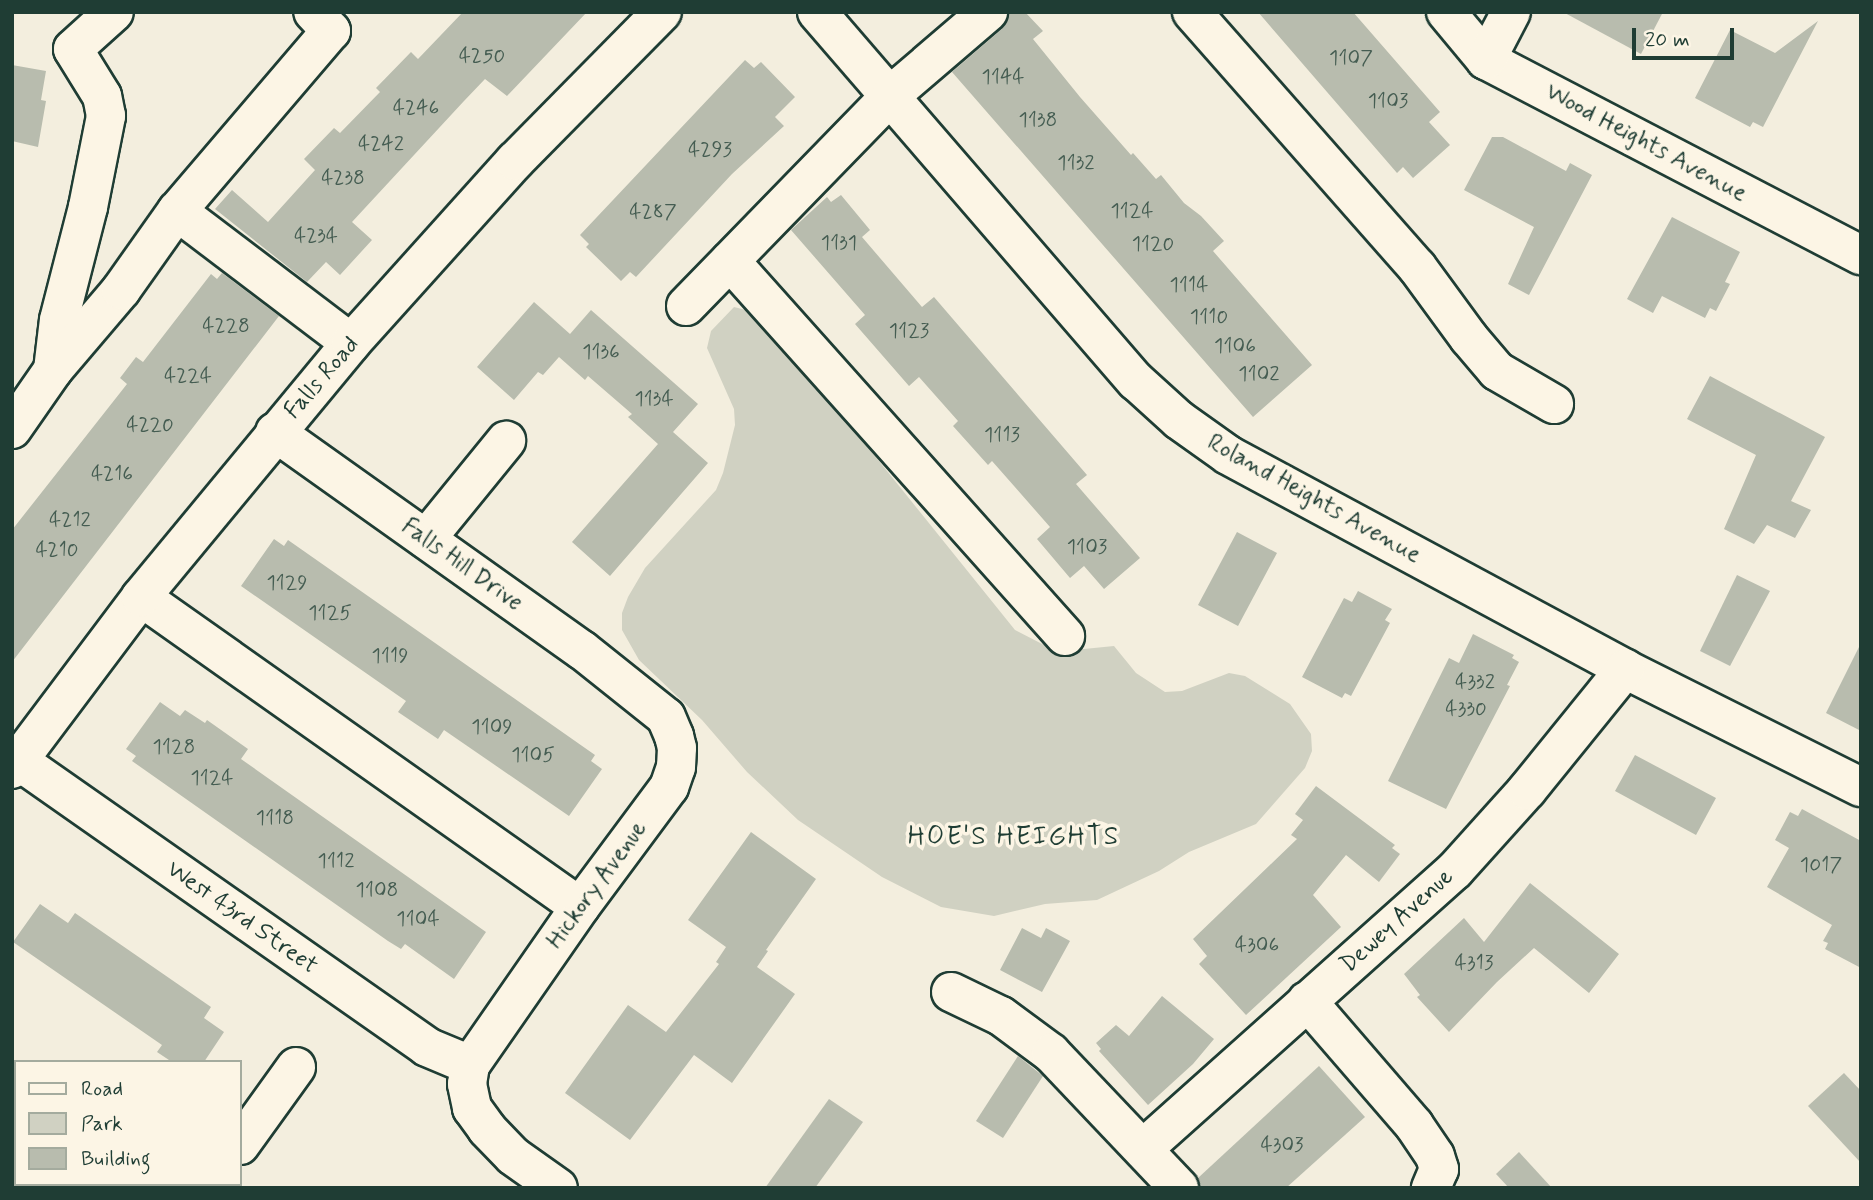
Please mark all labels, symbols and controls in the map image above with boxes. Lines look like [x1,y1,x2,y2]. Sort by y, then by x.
scale bar [1635,14,1736,58]
text: 20 m [1645,26,1690,54]
house number: 4250 [459,43,505,69]
house number: 1107 [1329,45,1373,71]
house number: 1144 [981,64,1025,90]
street label: Wood Heights Avenue [1543,79,1749,207]
house number: 1103 [1368,88,1408,114]
house number: 4246 [393,95,439,121]
house number: 1138 [1019,107,1057,133]
house number: 4242 [358,131,404,157]
house number: 4293 [688,137,732,163]
house number: 1132 [1057,150,1095,176]
house number: 4238 [321,165,365,191]
house number: 1124 [1110,198,1154,224]
house number: 4287 [629,199,677,225]
house number: 4234 [294,223,338,249]
house number: 1131 [821,230,857,256]
house number: 1120 [1132,231,1174,257]
house number: 1114 [1170,272,1208,298]
house number: 1110 [1190,304,1228,330]
house number: 4228 [202,313,250,339]
house number: 1123 [889,318,929,344]
street label: Falls Road [278,331,366,425]
house number: 1106 [1214,333,1256,359]
house number: 1136 [582,339,620,365]
house number: 1102 [1238,361,1280,387]
house number: 4224 [164,363,212,389]
house number: 1134 [634,386,674,412]
house number: 4220 [126,412,174,438]
house number: 1113 [984,422,1020,448]
street label: Roland Heights Avenue [1204,429,1424,569]
house number: 4216 [91,461,133,487]
house number: 4212 [49,507,91,533]
street label: Falls Hill Drive [395,512,529,618]
house number: 1103 [1067,534,1107,560]
house number: 4210 [35,537,79,563]
house number: 1129 [266,570,308,596]
house number: 1125 [308,600,352,626]
house number: 1119 [372,643,408,669]
house number: 4332 [1455,669,1495,695]
house number: 4330 [1445,696,1487,722]
house number: 1109 [471,714,513,740]
house number: 1128 [153,734,195,760]
house number: 1105 [511,742,555,768]
house number: 1124 [190,765,234,791]
house number: 1118 [256,805,294,831]
street label: Hickory Avenue [539,813,655,957]
district label: HOE'S HEIGHTS [908,822,1120,854]
house number: 1112 [318,848,354,874]
house number: 1017 [1800,852,1842,878]
street label: West 43rd Street [161,856,323,980]
street label: Dewey Avenue [1333,861,1461,981]
house number: 1108 [356,877,398,903]
house number: 1104 [396,906,440,932]
house number: 4306 [1235,932,1279,958]
house number: 4313 [1455,950,1493,976]
legend [14,1060,242,1186]
text: Road [81,1075,123,1103]
text: Park [81,1110,123,1138]
house number: 4303 [1260,1132,1304,1158]
text: Building [81,1145,151,1173]

